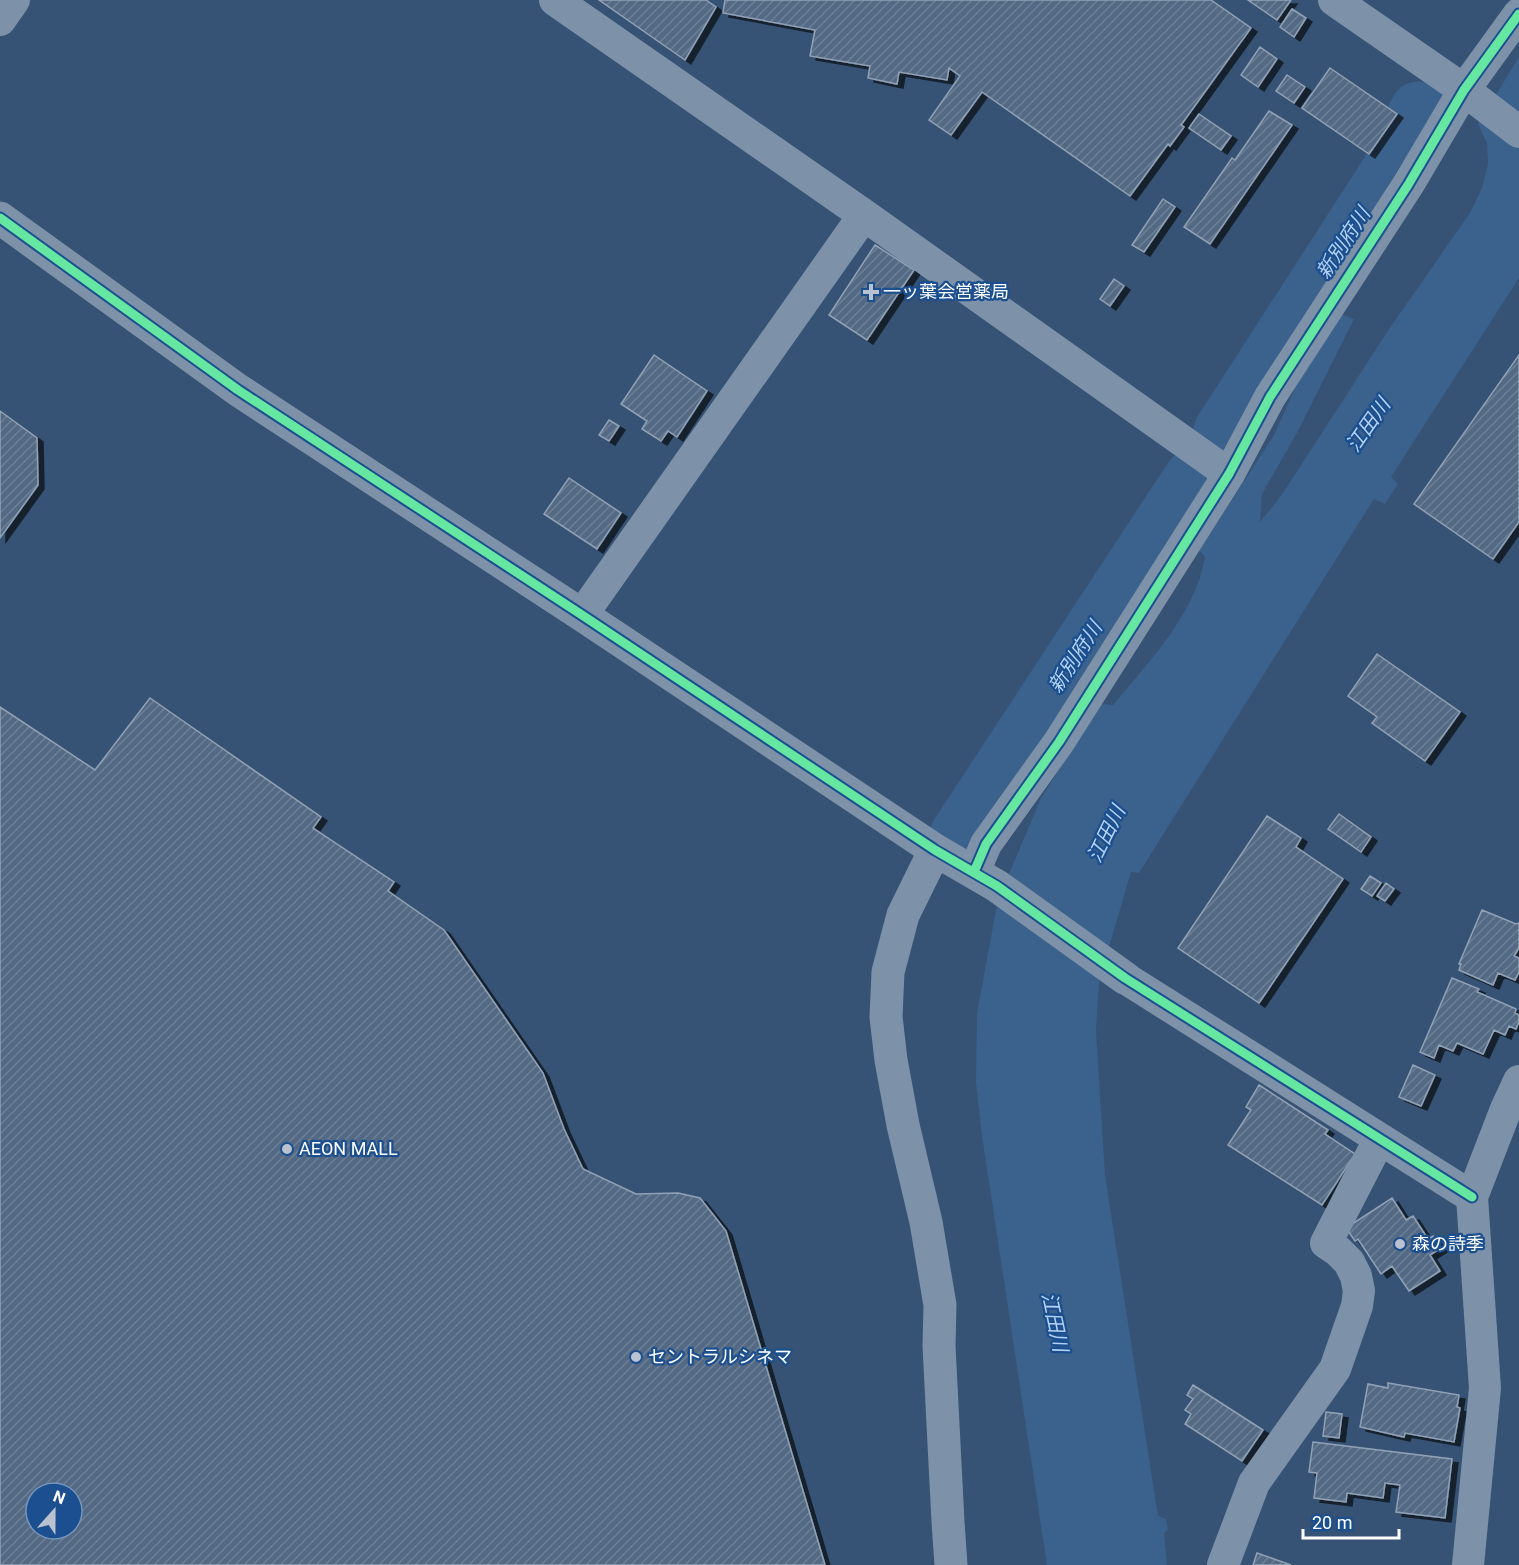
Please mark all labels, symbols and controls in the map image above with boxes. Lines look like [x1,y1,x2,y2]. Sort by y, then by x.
water label: 新別府川 [1311,201,1376,283]
place label: 一ッ葉会営薬局 [883,281,1009,302]
marker: 一ッ葉会営薬局 [864,285,878,299]
water label: 江田川 [1341,392,1396,456]
water label: 新別府川 [1043,615,1108,697]
water label: 江田川 [1082,800,1131,866]
place label: AEON MALL [299,1138,398,1159]
marker: AEON MALL [280,1142,294,1156]
place label: 森の詩季 [1412,1233,1484,1254]
marker: 森の詩季 [1393,1237,1407,1251]
water label: 江田川 [1037,1290,1073,1356]
place label: セントラルシネマ [648,1346,792,1367]
marker: セントラルシネマ [629,1350,643,1364]
north arrow [24,1481,84,1541]
text: N [51,1487,68,1508]
scale bar [1303,1502,1399,1540]
text: 20 m [1312,1512,1352,1533]

